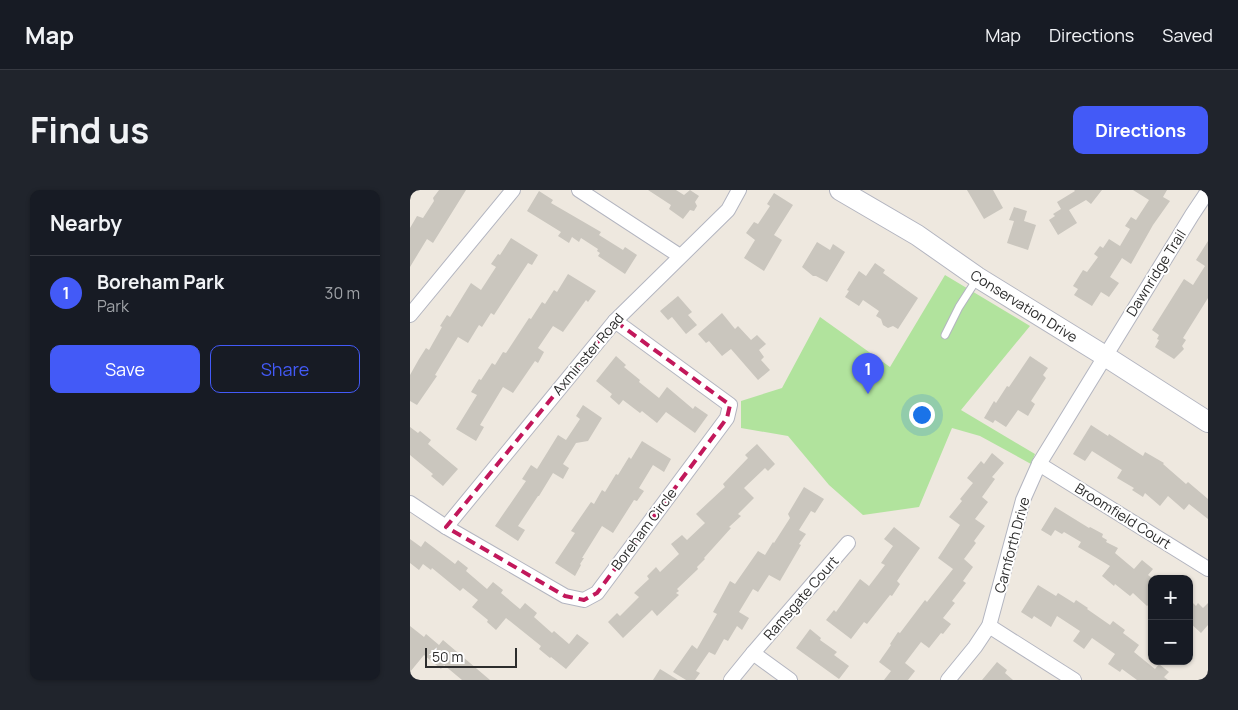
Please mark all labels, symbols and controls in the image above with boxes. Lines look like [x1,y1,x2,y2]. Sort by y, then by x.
text: Map [25,18,74,51]
text: Map [985,23,1021,47]
text: Directions [1049,23,1134,47]
text: Saved [1162,23,1213,47]
text: Find us [30,106,149,154]
button: Directions [1073,106,1208,154]
text: Nearby [50,209,122,237]
street label: Dawnridge Trail [1121,226,1190,320]
street label: Conservation Drive [967,265,1081,346]
text: Boreham Park [97,269,224,295]
text: 1 [62,282,70,304]
text: 30 m [325,282,360,304]
text: Park [97,295,129,317]
street label: Axminster Road [548,309,628,399]
button: Save [50,345,200,393]
button: Share [210,345,360,393]
pin: 1 [852,353,884,394]
your location [909,402,935,428]
street label: Broomfield Court [1072,478,1175,553]
street label: Boreham Circle [607,484,681,574]
street label: Carnforth Drive [990,495,1033,595]
street label: Ramsgate Court [759,551,843,644]
map controls [1148,575,1193,665]
button: + [1148,575,1193,620]
button: − [1148,620,1193,665]
scale bar [425,645,518,668]
text: 50 m [432,647,463,666]

